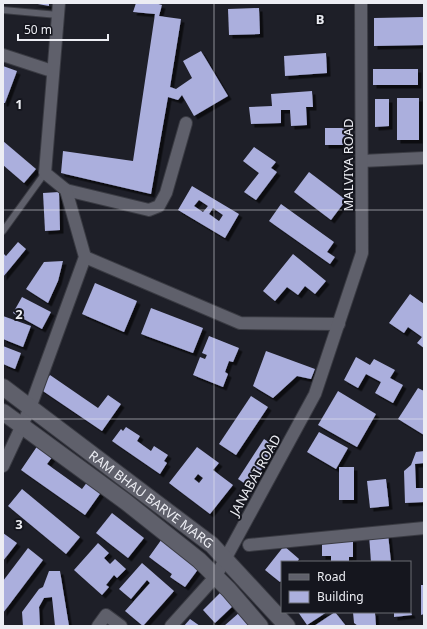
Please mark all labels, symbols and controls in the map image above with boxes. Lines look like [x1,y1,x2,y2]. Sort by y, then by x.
text: B [316,10,324,28]
scale bar [18,16,108,42]
text: 50 m [24,21,52,38]
text: 1 [15,95,23,113]
street label: MALVIYA ROAD [339,119,357,211]
text: 2 [15,305,23,323]
street label: JANABAI ROAD [224,431,285,521]
street label: RAM BHAU BARVE MARG [85,446,217,552]
text: 3 [15,515,23,533]
legend [281,561,411,613]
text: Road [317,568,346,585]
text: Building [317,588,364,605]

